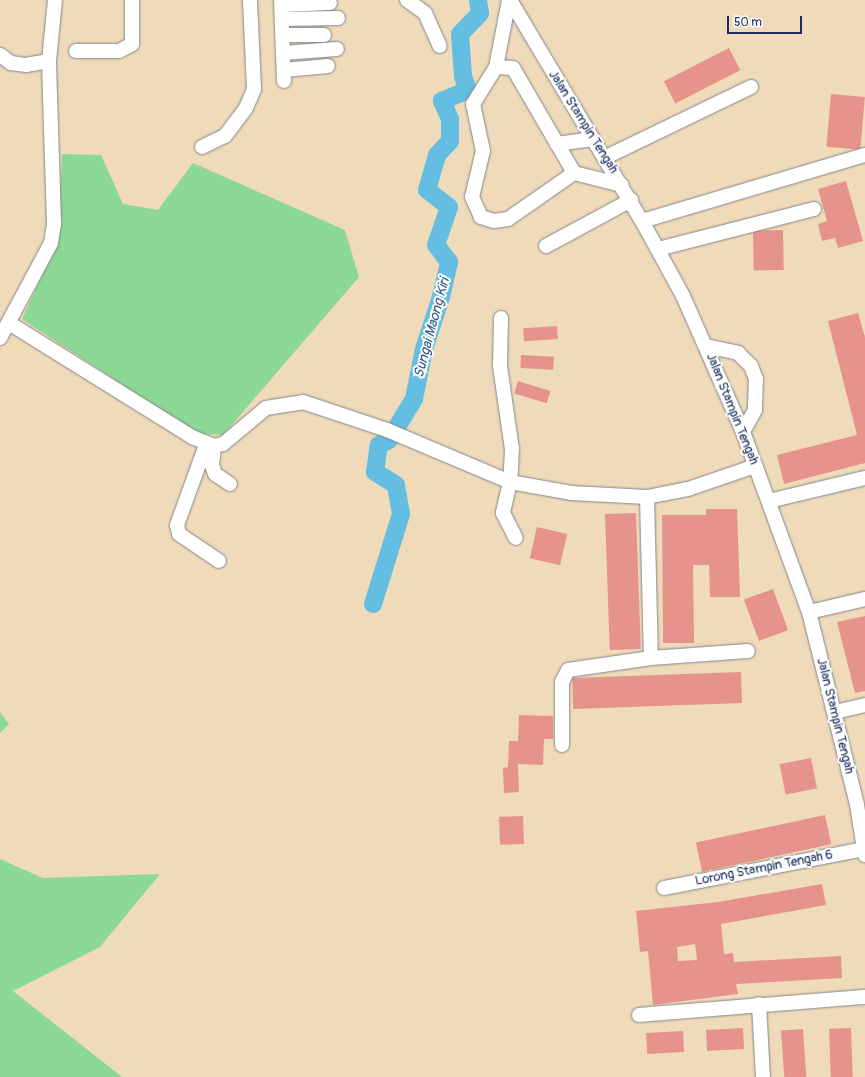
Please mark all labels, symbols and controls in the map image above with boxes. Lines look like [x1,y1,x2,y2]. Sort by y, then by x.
scale bar [729,8,804,34]
text: 50 m [734,15,762,30]
street label: Jalan Stampin Tengah [545,68,621,176]
water label: Sungai Maong Kiri [411,276,453,380]
street label: Jalan Stampin Tengah [703,351,761,467]
street label: Jalan Stampin Tengah [813,657,857,775]
street label: Lorong Stampin Tengah 6 [694,847,834,889]

